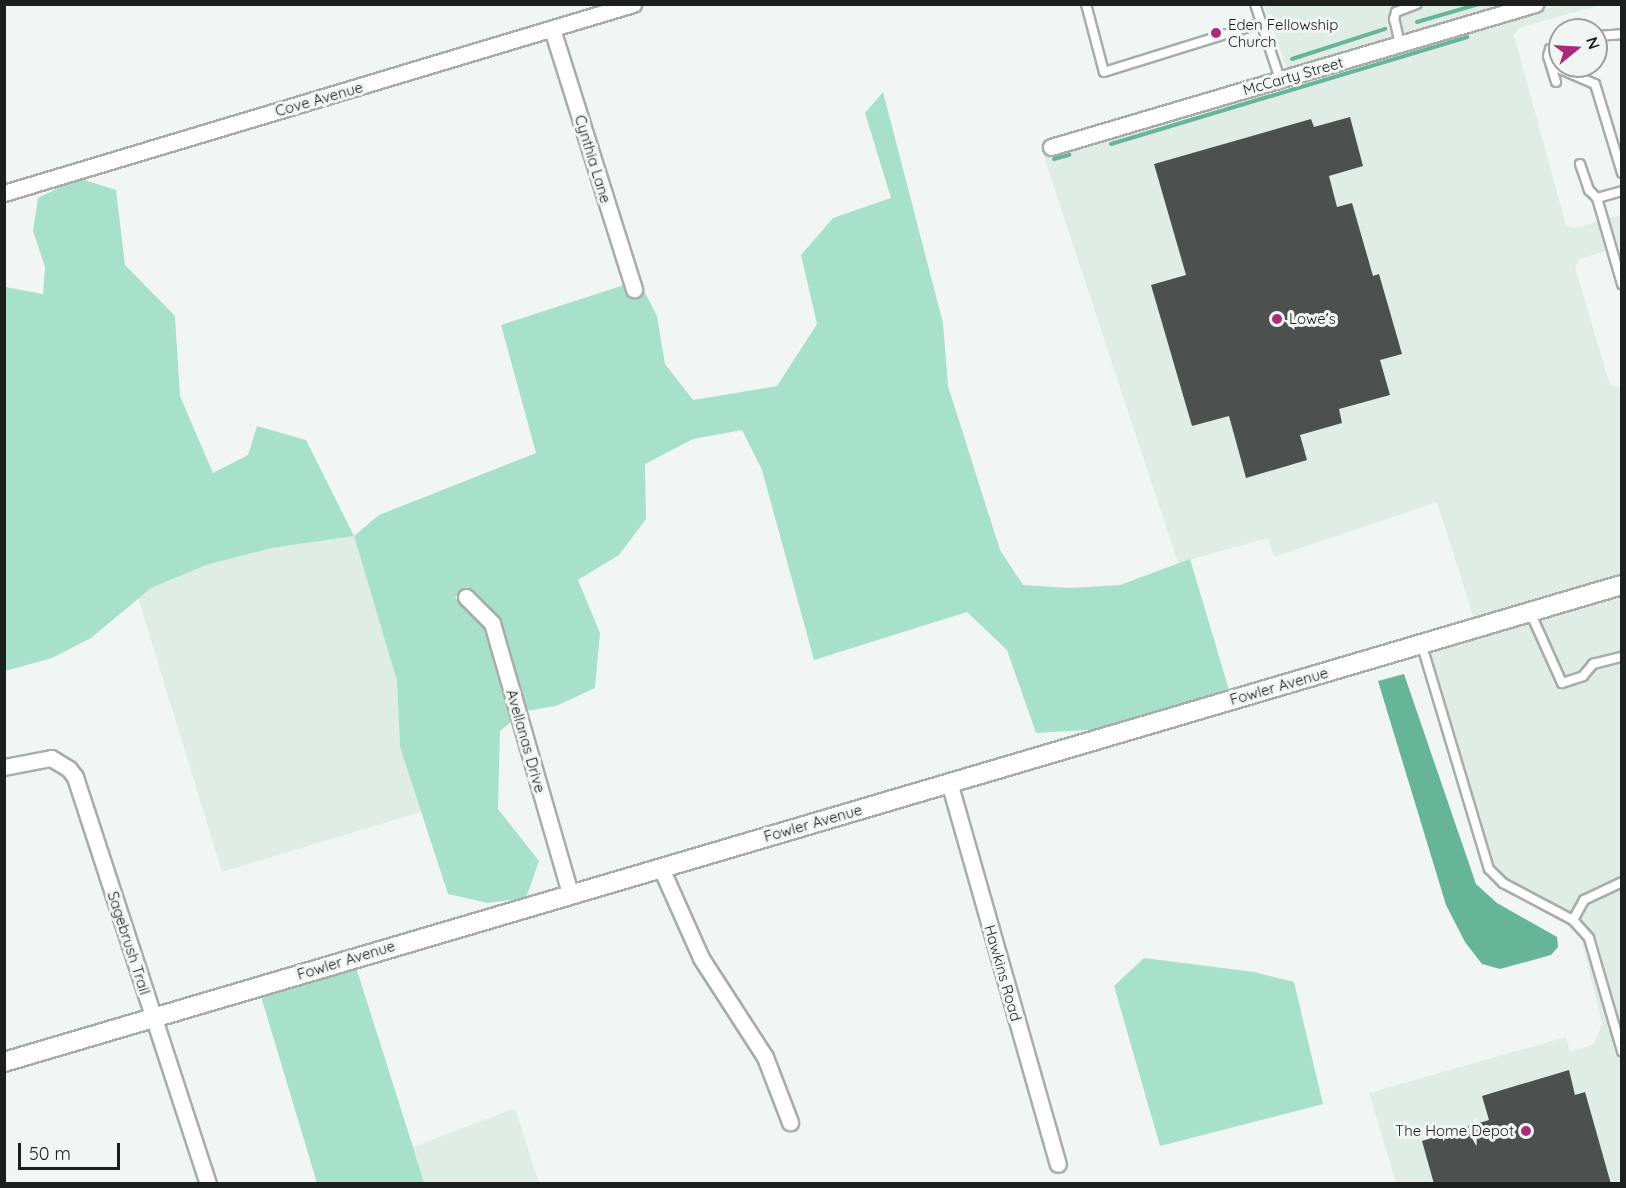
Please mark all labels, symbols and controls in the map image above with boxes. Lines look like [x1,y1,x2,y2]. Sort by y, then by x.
place label: Eden Fellowship Church [1228,15,1338,50]
north arrow [1548,18,1608,78]
marker: Eden Fellowship Church [1209,26,1223,40]
text: N [1582,34,1605,52]
street label: McCarty Street [1241,53,1345,99]
street label: Cove Avenue [273,78,365,120]
street label: Cynthia Lane [571,113,615,205]
place label: Lowe's [1289,310,1336,328]
marker: Lowe's [1270,312,1284,326]
street label: Fowler Avenue [1228,663,1330,709]
street label: Avellanas Drive [503,687,549,795]
street label: Fowler Avenue [762,800,864,846]
street label: Sagebrush Trail [104,889,154,997]
street label: Hawkins Road [981,923,1025,1023]
street label: Fowler Avenue [295,937,397,983]
place label: The Home Depot [1395,1122,1514,1140]
marker: The Home Depot [1519,1124,1533,1138]
scale bar [21,1131,123,1169]
text: 50 m [29,1142,71,1165]

